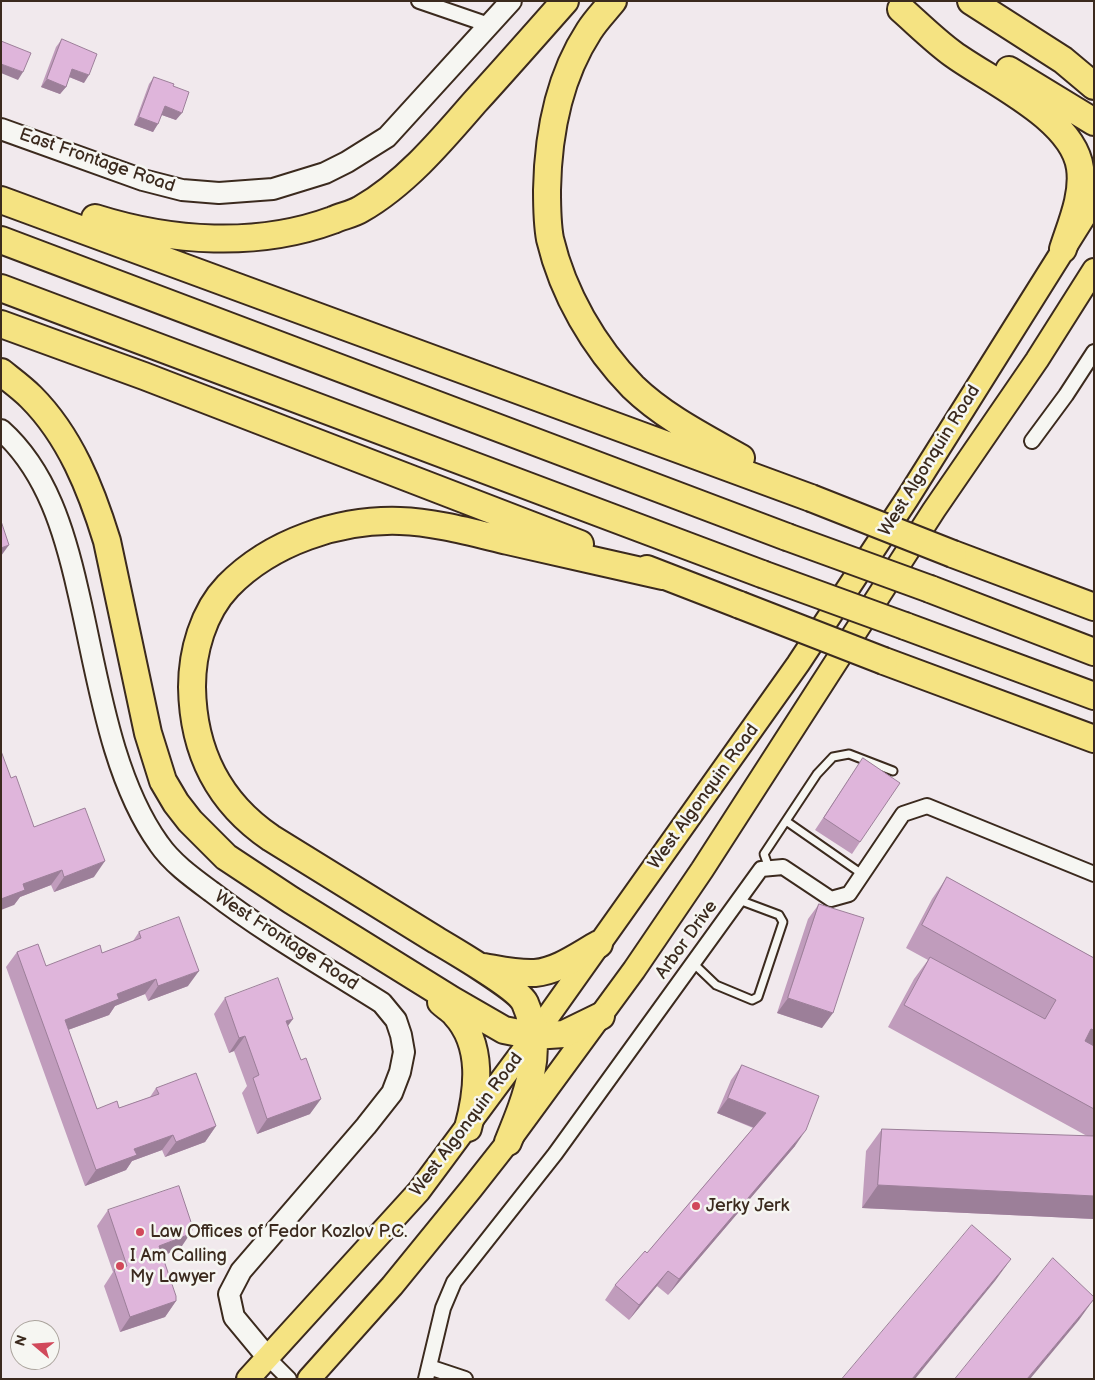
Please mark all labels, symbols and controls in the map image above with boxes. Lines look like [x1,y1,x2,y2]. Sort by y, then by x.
street label: East Frontage Road [16,124,178,198]
street label: West Algonquin Road [875,381,985,541]
street label: West Algonquin Road [644,720,764,874]
street label: West Frontage Road [210,886,362,996]
street label: Arbor Drive [651,897,723,983]
street label: West Algonquin Road [406,1049,528,1201]
place label: Jerky Jerk [706,1195,789,1217]
marker: Jerky Jerk [690,1200,702,1212]
place label: Law Offices of Fedor Kozlov P.C. [150,1221,407,1243]
marker: Law Offices of Fedor Kozlov P.C. [134,1226,146,1238]
place label: I Am Calling My Lawyer [130,1245,227,1288]
marker: I Am Calling My Lawyer [114,1260,126,1272]
north arrow [10,1320,60,1370]
text: N [11,1333,31,1348]

